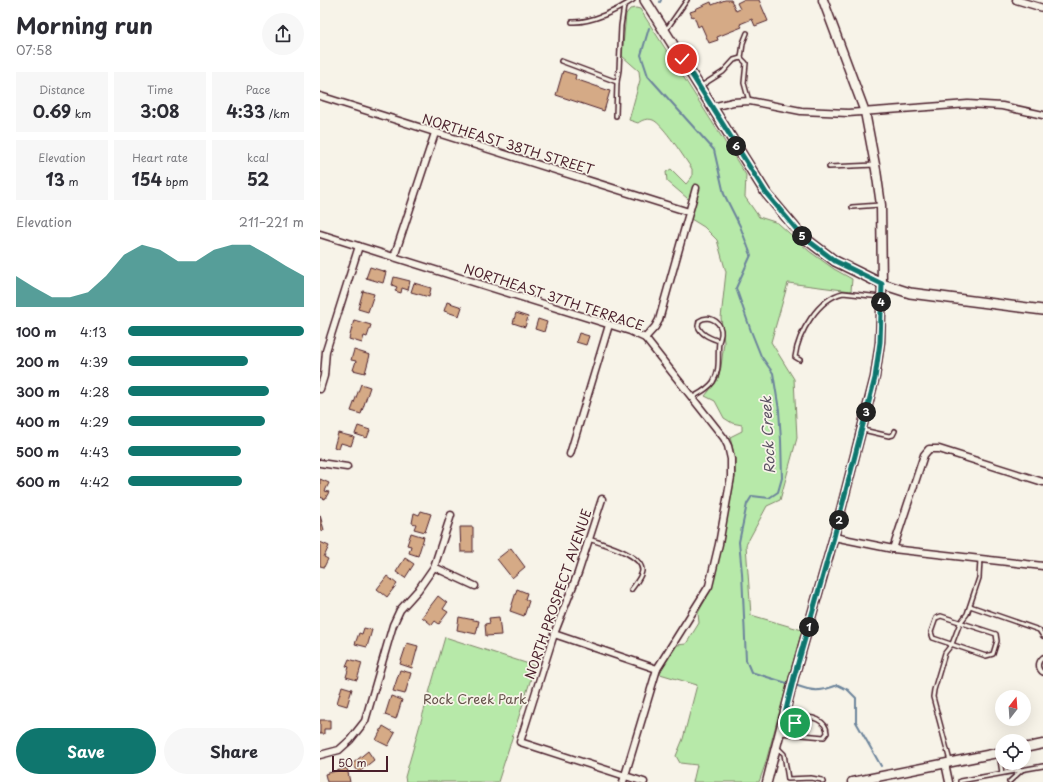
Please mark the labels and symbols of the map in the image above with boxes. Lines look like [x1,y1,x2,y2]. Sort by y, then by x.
pin [665,42,699,76]
street label: NORTHEAST 38TH STREET [420,108,596,179]
pin: 6 [726,136,746,156]
pin: 5 [792,226,812,246]
street label: NORTHEAST 37TH TERRACE [462,258,647,335]
pin: 4 [871,292,891,312]
water label: Rock Creek [755,395,780,474]
pin: 3 [856,402,876,422]
street label: NORTH PROSPECT AVENUE [519,506,596,682]
pin: 2 [829,510,849,530]
pin: 1 [799,617,819,637]
park label: Rock Creek Park [423,689,527,708]
north arrow [995,690,1031,726]
pin [778,706,812,740]
scale bar [332,754,388,773]

